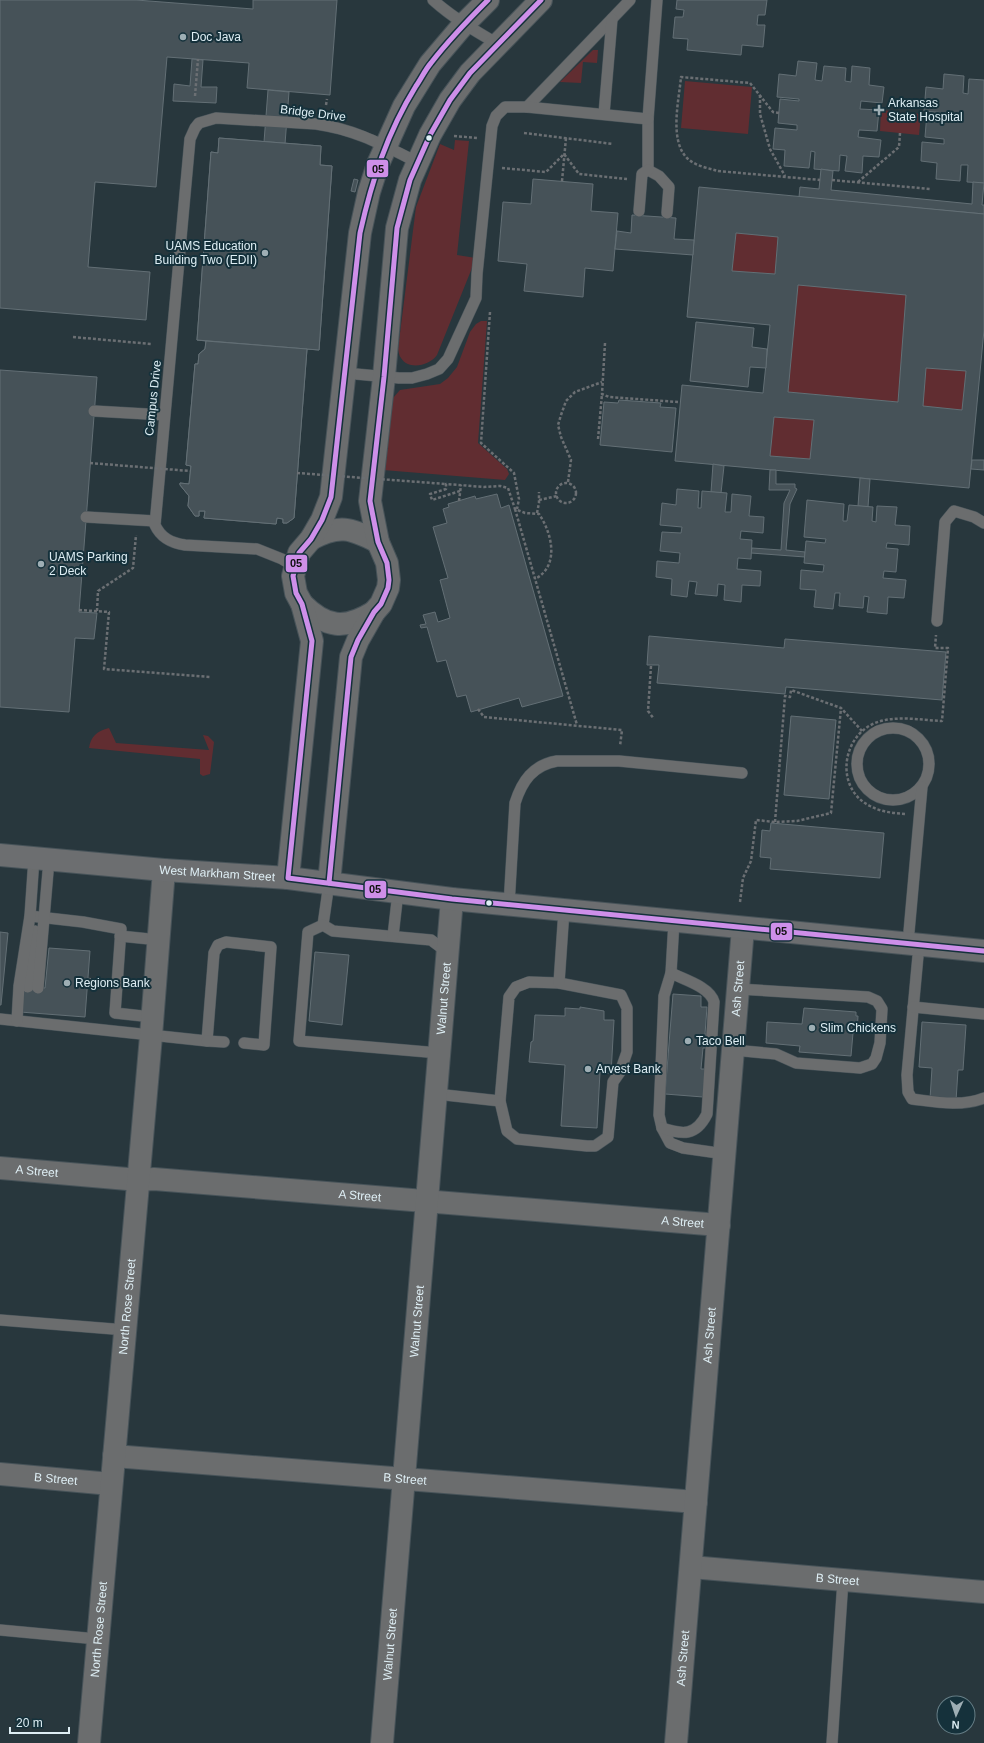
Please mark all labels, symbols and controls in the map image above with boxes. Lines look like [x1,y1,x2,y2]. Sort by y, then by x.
place label: Doc Java [191,30,241,44]
marker: Doc Java [178,32,188,42]
place label: Arkansas State Hospital [888,96,963,124]
street label: Bridge Drive [279,102,347,124]
marker: Arkansas State Hospital [873,104,885,116]
unlabelled marker [424,133,434,143]
line badge: 05 [366,159,389,178]
text: 05 [372,163,384,175]
place label: UAMS Education Building Two (EDII) [155,239,257,267]
marker: UAMS Education Building Two (EDII) [260,248,270,258]
street label: Campus Drive [142,359,164,437]
place label: UAMS Parking 2 Deck [49,550,128,578]
line badge: 05 [285,554,308,573]
text: 05 [290,557,302,569]
marker: UAMS Parking 2 Deck [36,559,46,569]
street label: West Markham Street [159,863,276,884]
line badge: 05 [364,880,387,899]
text: 05 [369,883,381,895]
unlabelled marker [484,898,494,908]
line badge: 05 [770,922,793,941]
text: 05 [775,925,787,937]
street label: Ash Street [729,959,747,1017]
street label: Walnut Street [434,961,454,1035]
place label: Regions Bank [75,976,151,990]
marker: Regions Bank [62,978,72,988]
place label: Slim Chickens [820,1021,896,1035]
marker: Slim Chickens [807,1023,817,1033]
place label: Taco Bell [696,1034,745,1048]
marker: Taco Bell [683,1036,693,1046]
place label: Arvest Bank [596,1062,662,1076]
marker: Arvest Bank [583,1064,593,1074]
street label: A Street [15,1162,59,1180]
street label: A Street [338,1187,382,1205]
street label: A Street [661,1213,705,1231]
street label: North Rose Street [116,1257,138,1355]
street label: Walnut Street [407,1284,427,1358]
street label: Ash Street [700,1306,719,1364]
street label: B Street [34,1470,79,1488]
street label: B Street [383,1470,428,1488]
street label: B Street [815,1571,860,1588]
street label: North Rose Street [88,1580,110,1678]
street label: Walnut Street [380,1607,400,1681]
street label: Ash Street [674,1629,692,1687]
north arrow [936,1695,976,1735]
scale bar [10,1709,69,1735]
text: 20 m [16,1716,43,1730]
text: N [951,1719,960,1731]

